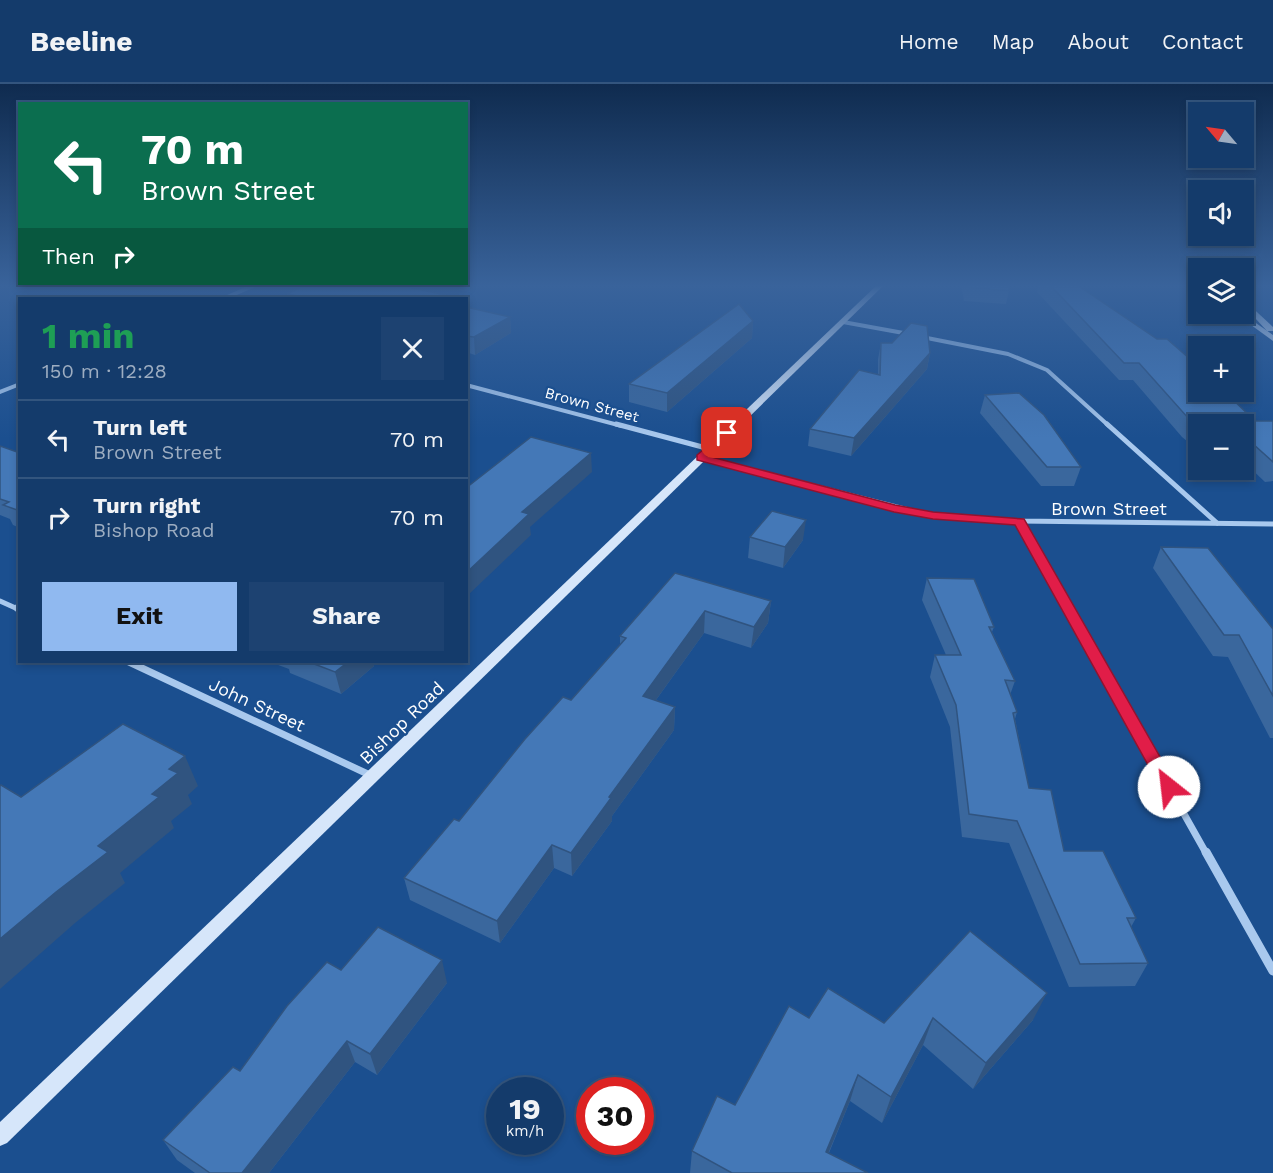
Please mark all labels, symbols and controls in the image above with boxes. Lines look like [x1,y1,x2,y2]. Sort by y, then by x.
text: Beeline [30,25,132,58]
text: Home [899,29,959,54]
text: Map [992,29,1035,54]
text: About [1068,29,1129,54]
text: Contact [1162,29,1243,54]
north arrow [1188,102,1254,168]
map controls [1188,102,1254,480]
text: 70 m [141,125,244,174]
icon: left [42,126,120,204]
text: Brown Street [141,175,315,207]
button: sound [1188,180,1254,246]
icon: right [107,240,140,273]
text: Then [42,244,95,269]
button: layers [1188,258,1254,324]
text: 1 min [42,315,134,357]
button: close [381,317,444,380]
button: + [1188,336,1254,402]
text: 150 m · 12:28 [42,359,167,383]
street label: Brown Street [543,384,642,426]
pin [701,407,752,458]
button: − [1188,414,1254,480]
text: Turn left [93,415,187,440]
icon: arrive [710,416,743,449]
icon: left [42,423,75,456]
text: 70 m [390,427,444,452]
text: Brown Street [93,440,222,464]
text: Turn right [93,493,200,518]
street label: Brown Street [1051,498,1167,519]
icon: right [42,501,75,534]
text: 70 m [390,505,444,530]
text: Bishop Road [93,518,214,542]
button: Exit [42,582,237,651]
button: Share [249,582,444,651]
street label: John Street [206,673,309,736]
street label: Bishop Road [355,677,448,768]
position arrow [1137,755,1201,819]
speed limit sign: 30 [576,1077,654,1155]
text: 19 [509,1091,541,1126]
text: km/h [506,1122,544,1140]

